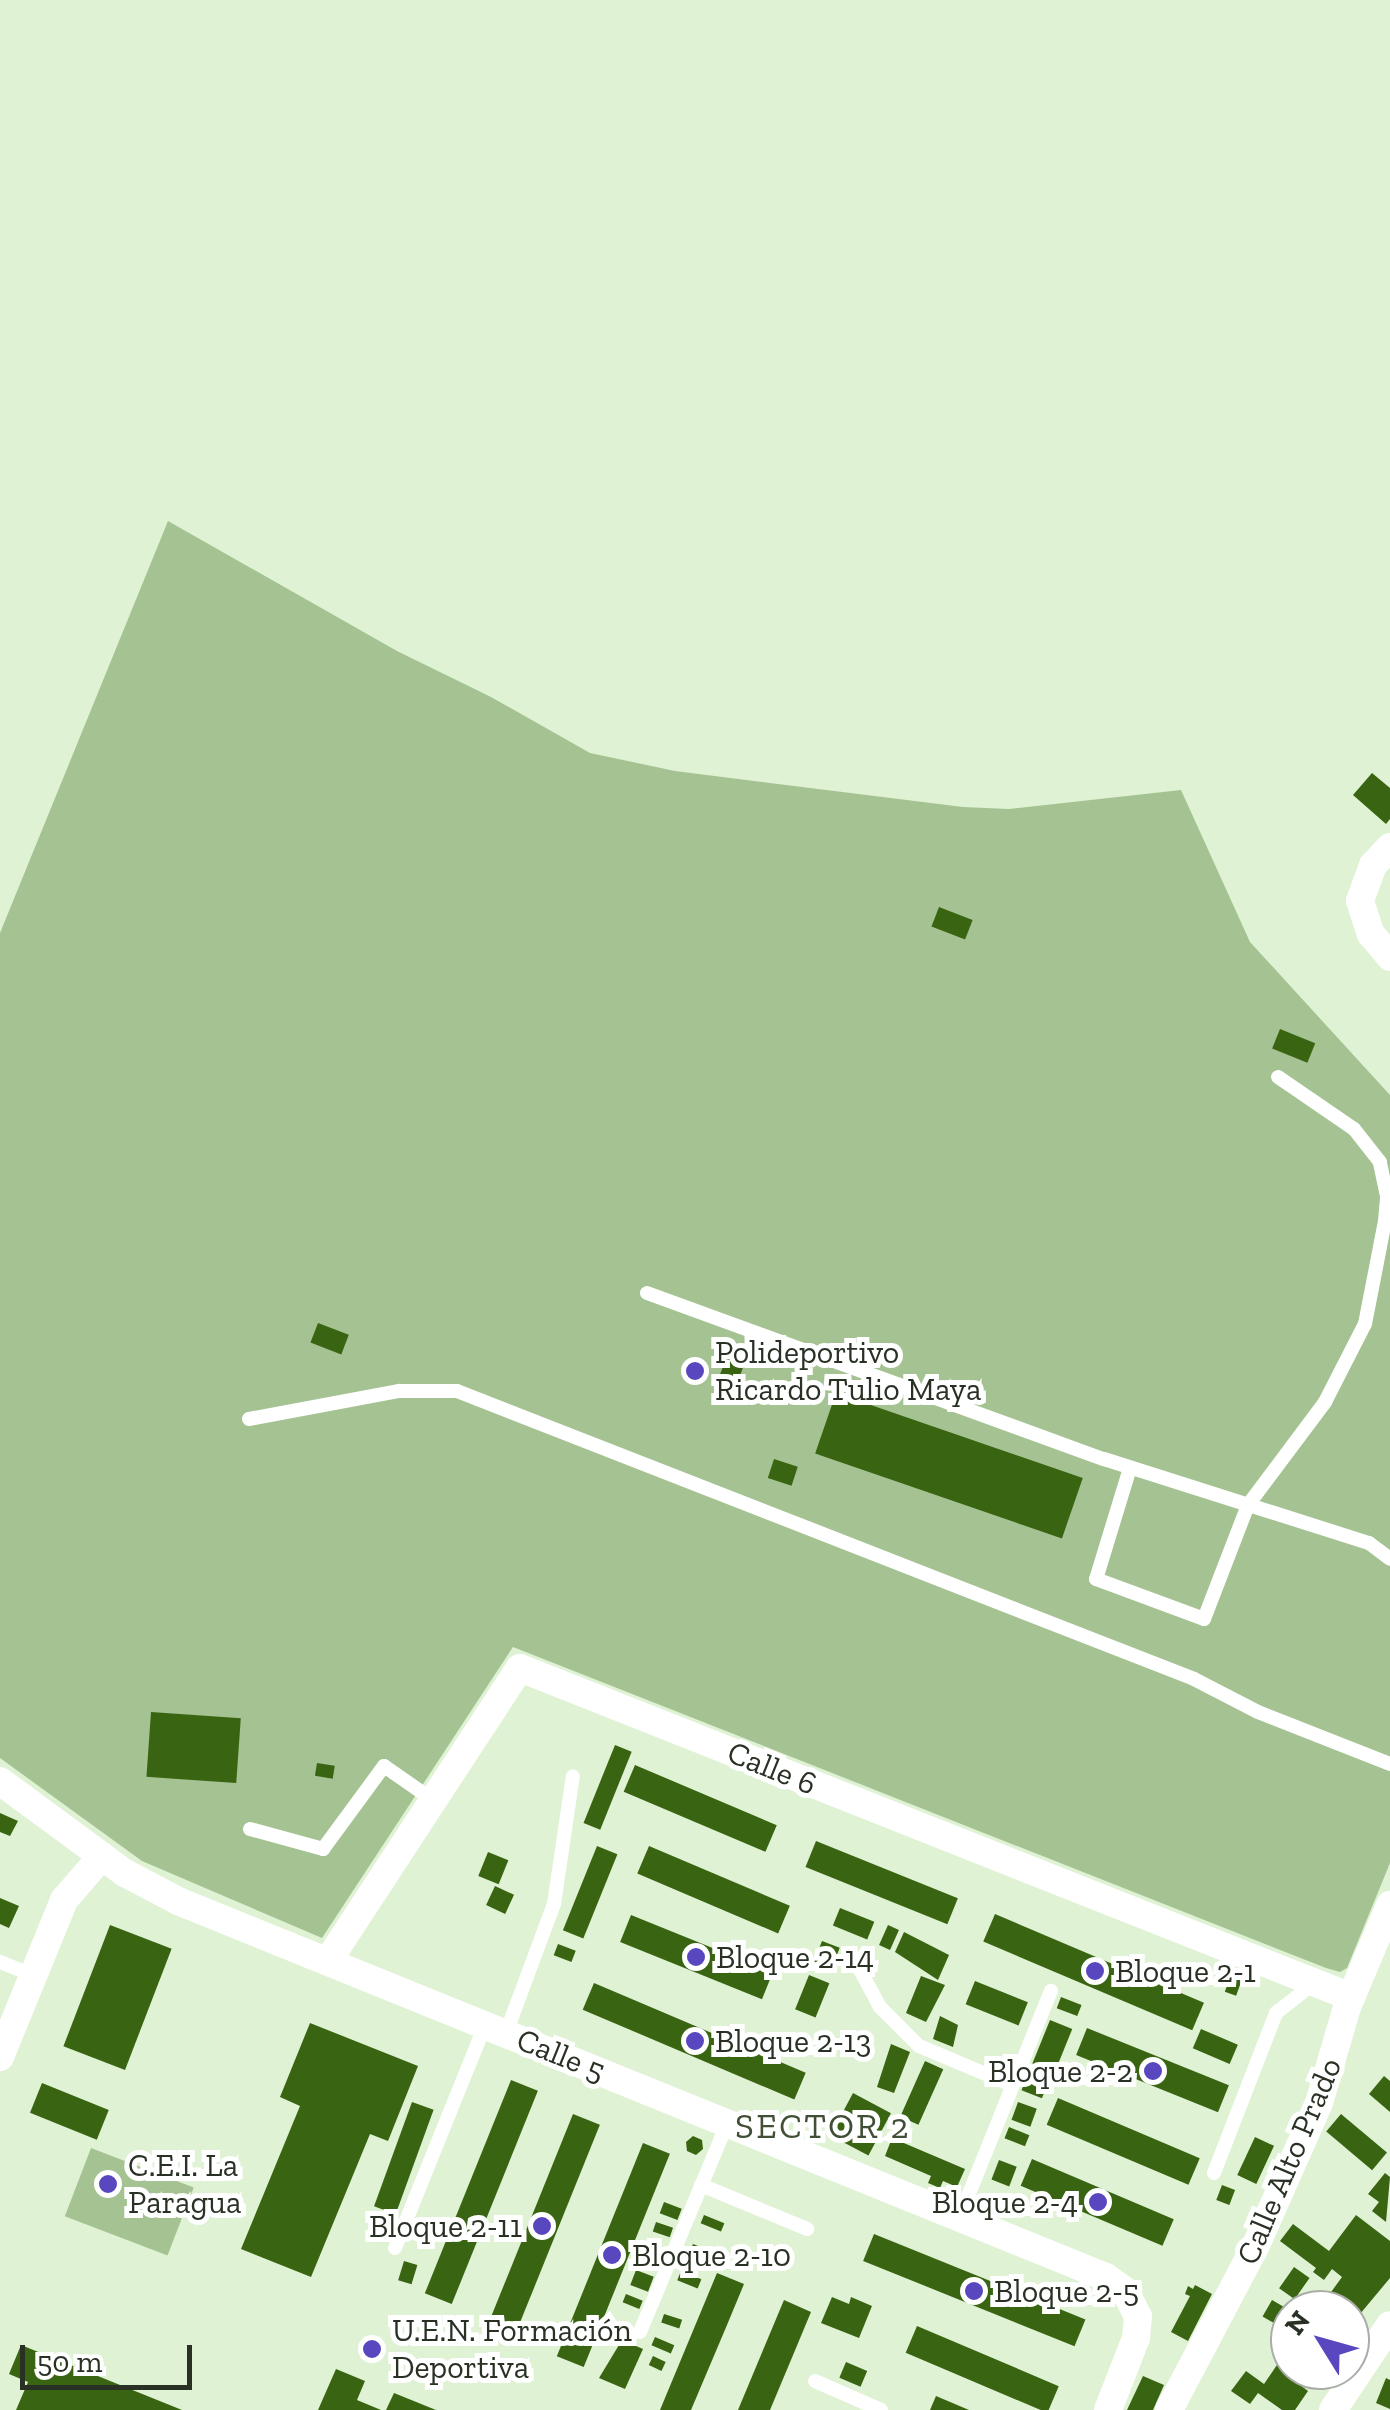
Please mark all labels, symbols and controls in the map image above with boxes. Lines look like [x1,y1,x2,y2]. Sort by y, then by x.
place label: Polideportivo Ricardo Tulio Maya [715,1334,982,1409]
marker: Polideportivo Ricardo Tulio Maya [684,1360,706,1382]
street label: Calle 6 [722,1733,822,1803]
place label: Bloque 2-14 [716,1938,874,1976]
marker: Bloque 2-14 [685,1946,707,1968]
place label: Bloque 2-1 [1115,1952,1256,1990]
marker: Bloque 2-1 [1084,1960,1106,1982]
street label: Calle 5 [511,2020,611,2090]
place label: Bloque 2-13 [715,2022,871,2060]
marker: Bloque 2-13 [684,2030,706,2052]
place label: Bloque 2-2 [988,2052,1133,2090]
street label: Calle Alto Prado [1228,2052,1350,2270]
marker: Bloque 2-2 [1142,2060,1164,2082]
district label: SECTOR 2 [735,2105,911,2147]
place label: C.E.I. La Paragua [128,2147,241,2222]
marker: C.E.I. La Paragua [97,2173,119,2195]
place label: Bloque 2-4 [932,2183,1078,2221]
marker: Bloque 2-4 [1087,2191,1109,2213]
place label: Bloque 2-11 [369,2207,522,2245]
marker: Bloque 2-11 [531,2215,553,2237]
place label: Bloque 2-10 [632,2236,791,2274]
marker: Bloque 2-10 [601,2244,623,2266]
place label: Bloque 2-5 [994,2272,1139,2310]
marker: Bloque 2-5 [963,2280,985,2302]
north arrow [1270,2290,1370,2390]
text: N [1278,2304,1317,2341]
place label: U.E.N. Formación Deportiva [392,2312,632,2387]
scale bar [25,2325,198,2387]
marker: U.E.N. Formación Deportiva [361,2338,383,2360]
text: 50 m [37,2344,102,2380]

